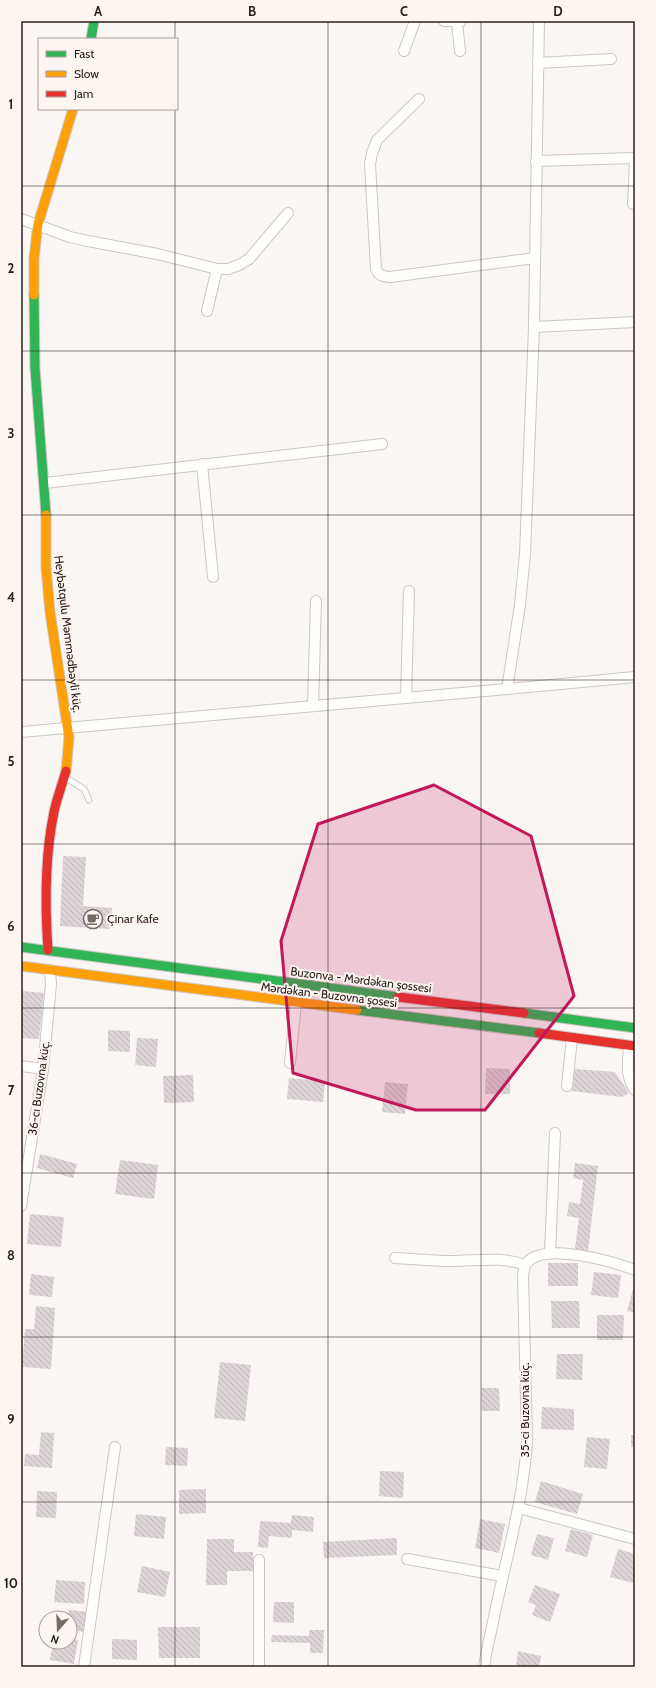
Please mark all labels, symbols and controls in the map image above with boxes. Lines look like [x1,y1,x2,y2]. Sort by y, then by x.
text: A [94,3,103,19]
text: B [248,3,256,19]
text: C [400,3,408,19]
text: D [553,3,563,19]
legend [38,38,178,110]
text: Fast [74,46,94,61]
text: Slow [74,66,99,81]
text: Jam [73,86,93,101]
text: 1 [9,96,13,112]
text: 2 [8,260,15,276]
text: 3 [7,425,15,441]
street label: Heybətqulu Məmmədbəyli küç. [51,554,86,713]
text: 4 [7,589,15,605]
text: 5 [8,753,15,769]
cafe icon: Çinar Kafe [82,908,104,930]
place label: Çinar Kafe [107,911,159,926]
text: 6 [7,918,15,934]
street label: Buzonva - Mərdəkan şossesi [290,963,433,996]
street label: Mərdəkan - Buzovna şosesi [260,979,398,1010]
street label: 36-cı Buzovna küç. [24,1040,53,1136]
text: 7 [8,1082,15,1098]
text: 8 [7,1247,15,1263]
street label: 35-ci Buzovna küç. [517,1363,532,1457]
text: 9 [7,1411,15,1427]
text: 10 [4,1575,18,1591]
north arrow [38,1610,78,1650]
text: N [49,1632,61,1647]

